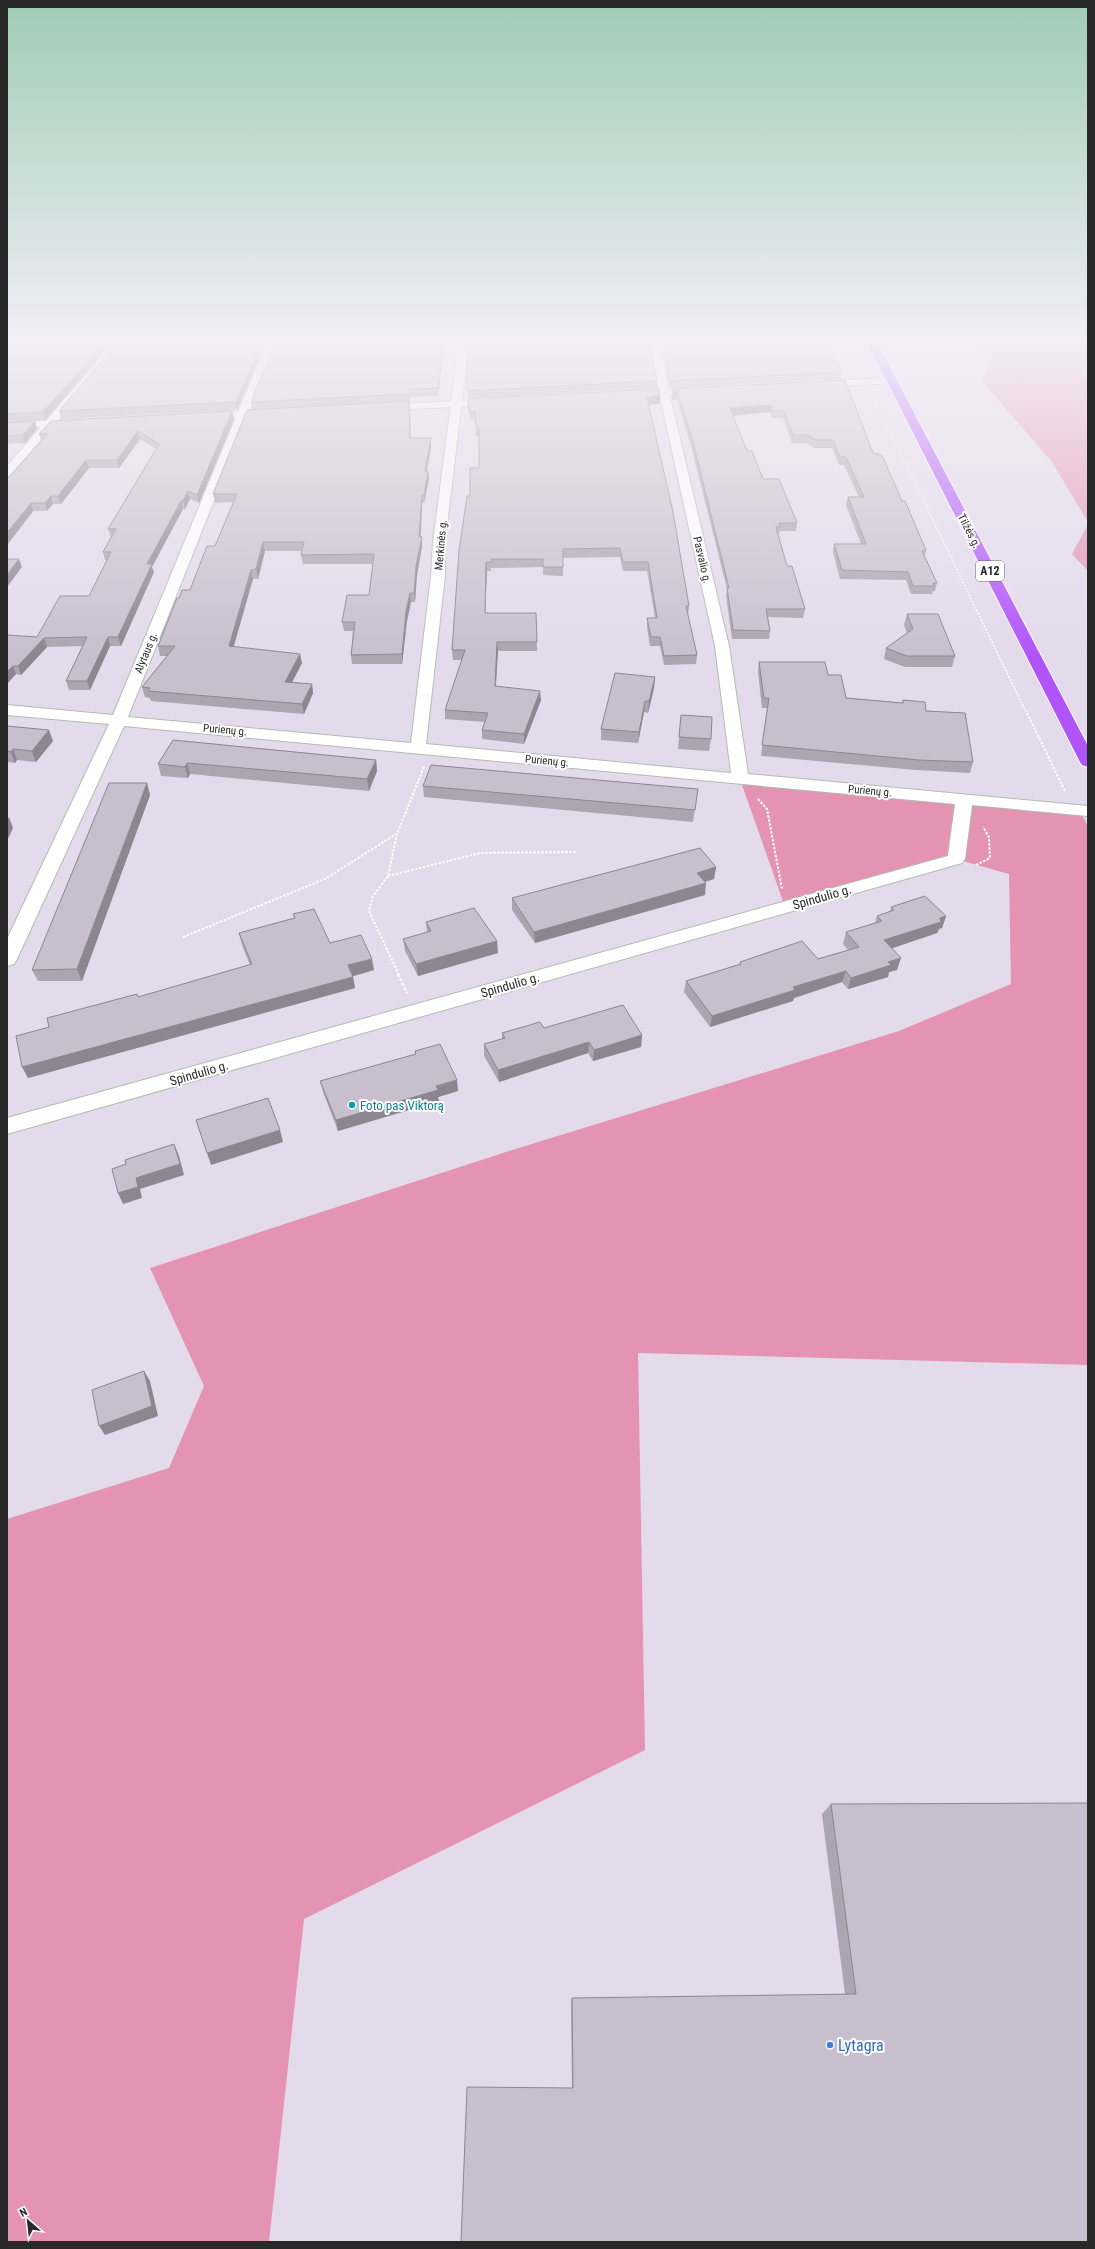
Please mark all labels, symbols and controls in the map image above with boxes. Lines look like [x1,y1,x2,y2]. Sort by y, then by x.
street label: Tilžės g. [955,512,983,550]
street label: Merkinės g. [432,519,450,571]
street label: Pasvalio g. [690,535,714,585]
road number: A12 [976,561,1004,581]
street label: Alytaus g. [132,630,160,675]
street label: Purienų g. [203,722,248,738]
street label: Purienų g. [525,753,570,769]
street label: Purienų g. [848,783,893,799]
street label: Spindulio g. [791,881,853,913]
street label: Spindulio g. [479,969,541,1001]
street label: Spindulio g. [168,1057,230,1089]
place label: Foto pas Viktorą [360,1098,444,1113]
marker: Foto pas Viktorą [347,1100,357,1110]
place label: Lytagra [838,2036,884,2055]
marker: Lytagra [825,2040,835,2050]
north arrow [8,2201,48,2241]
text: N [18,2205,30,2220]

